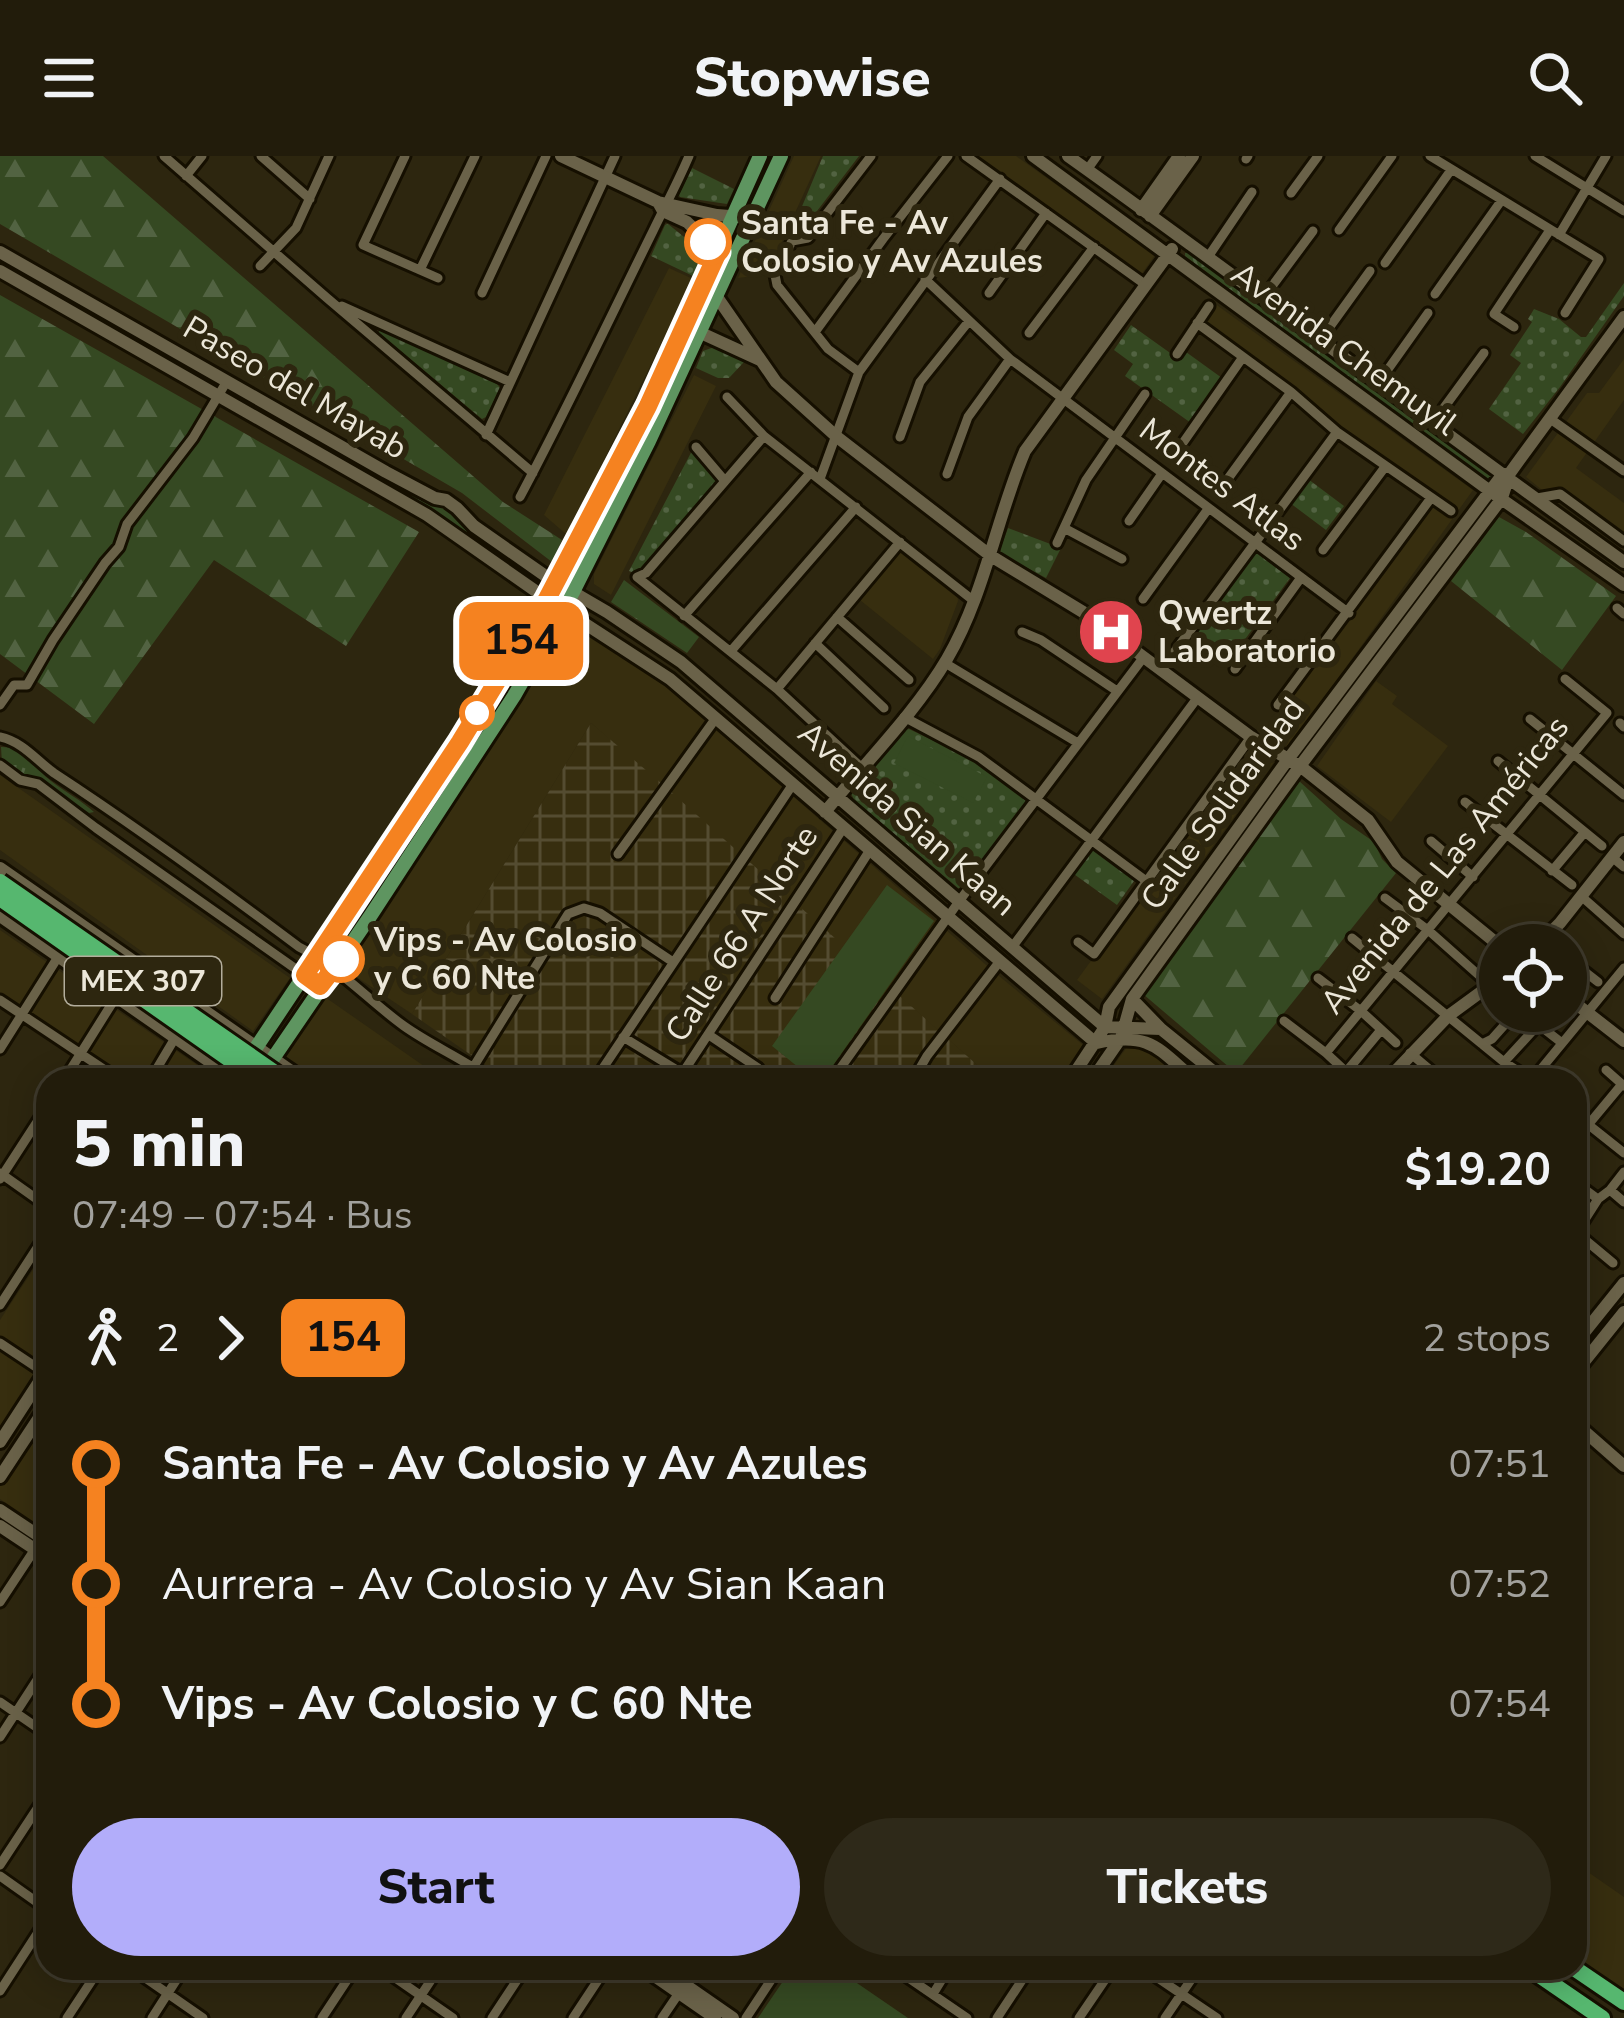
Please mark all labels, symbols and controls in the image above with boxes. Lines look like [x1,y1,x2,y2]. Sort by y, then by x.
text: Stopwise [693,41,931,115]
icon: menu [36,45,102,111]
icon: search [1522,45,1588,111]
place label: Santa Fe - Av Colosio y Av Azules [741,201,1043,284]
marker: Santa Fe - Av Colosio y Av Azules [686,220,730,264]
street label: Avenida Chemuyil [1222,252,1466,446]
street label: Paseo del Mayab [175,306,415,470]
street label: Montes Atlas [1130,408,1314,562]
place label: Qwertz Laboratorio [1158,591,1336,674]
hospital icon: Qwertz Laboratorio [1076,597,1146,667]
line badge: 154 [452,602,590,680]
text: 154 [483,612,559,669]
street label: Calle Solidaridad [1130,689,1316,919]
unlabelled marker [461,697,493,729]
street label: Avenida de Las Américas [1310,706,1580,1024]
street label: Avenida Sian Kaan [788,711,1026,927]
street label: Calle 66 A Norte [655,817,829,1051]
place label: Vips - Av Colosio y C 60 Nte [373,918,637,1001]
map controls [1479,924,1587,1032]
button: locate [1479,924,1587,1032]
marker: Vips - Av Colosio y C 60 Nte [319,937,363,981]
road number: MEX 307 [65,957,221,1005]
text: 5 min [72,1099,246,1189]
text: $19.20 [1405,1140,1551,1201]
text: 07:49 – 07:54 · Bus [72,1189,412,1242]
icon: walk [72,1305,138,1371]
icon: forward [197,1305,263,1371]
text: 154 [305,1309,381,1366]
text: 2 [156,1312,179,1365]
text: 2 stops [1422,1312,1551,1365]
text: Santa Fe - Av Colosio y Av Azules [162,1434,868,1495]
text: 07:51 [1449,1438,1551,1491]
text: Aurrera - Av Colosio y Av Sian Kaan [162,1554,886,1615]
text: 07:52 [1449,1558,1551,1611]
text: Vips - Av Colosio y C 60 Nte [162,1674,753,1735]
text: 07:54 [1449,1678,1551,1731]
button: Start [72,1818,800,1956]
button: Tickets [824,1818,1551,1956]

